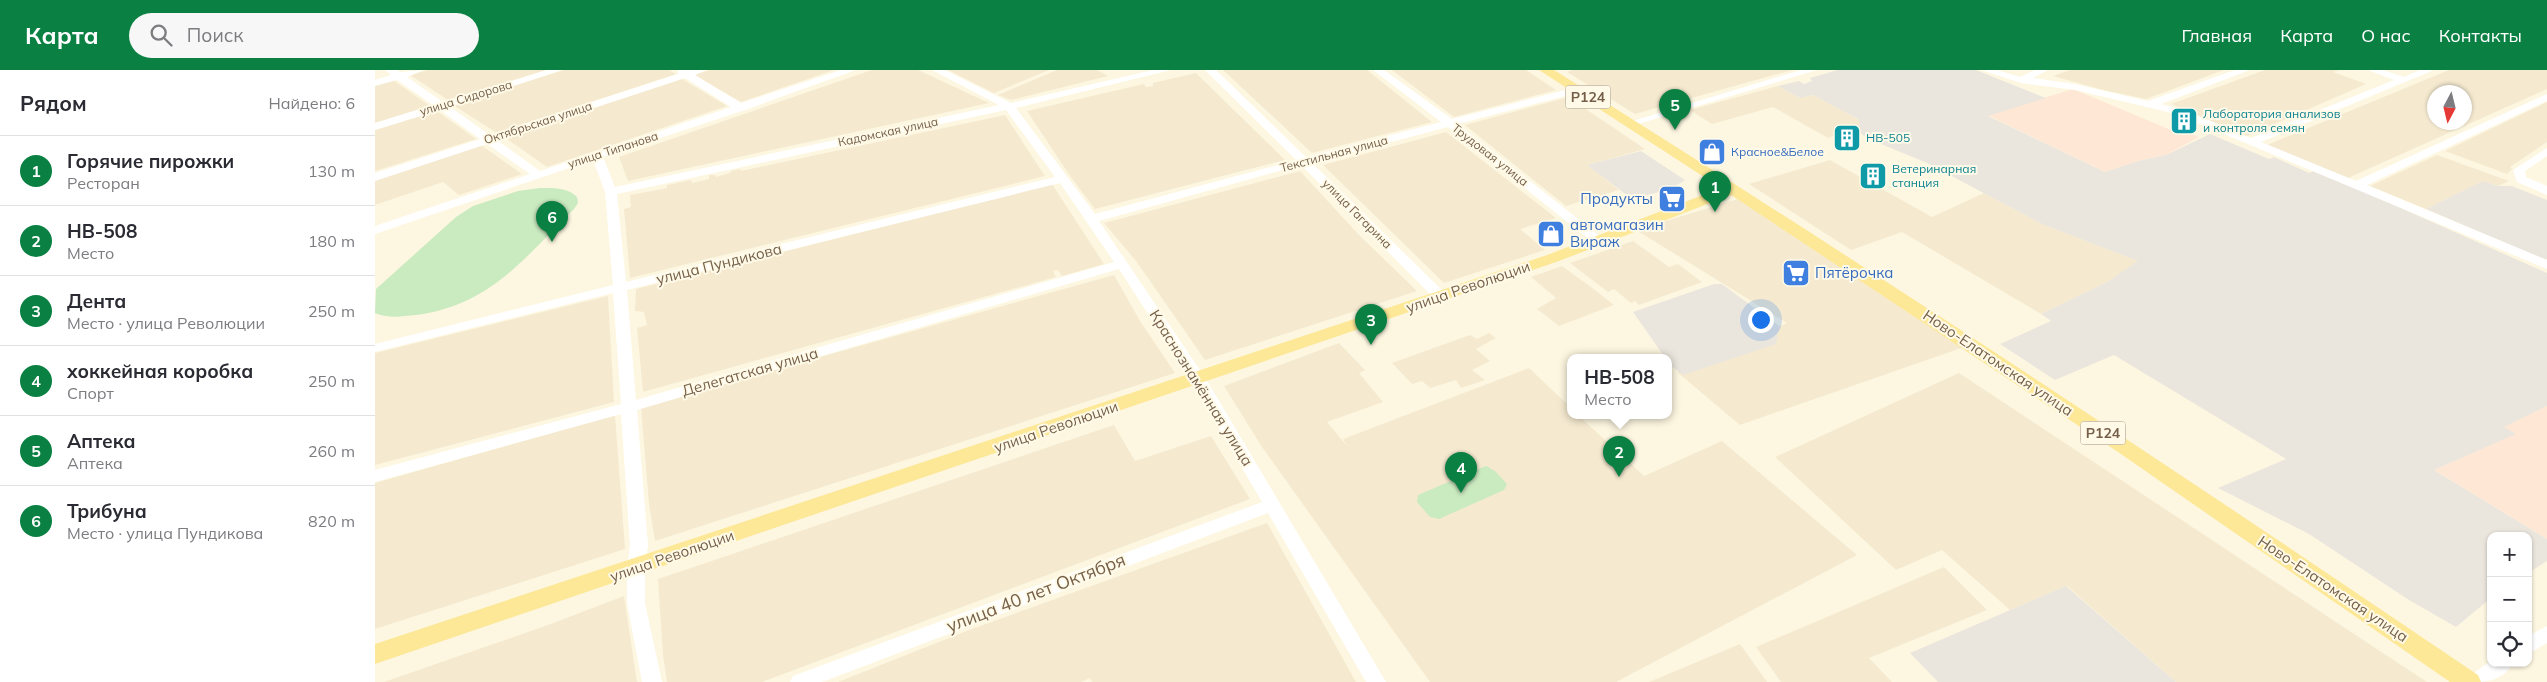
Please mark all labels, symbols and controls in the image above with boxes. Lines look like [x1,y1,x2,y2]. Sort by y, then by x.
search box [129,13,479,58]
text: Карта [25,20,99,50]
icon: search [147,21,175,49]
text: Поиск [187,23,244,47]
text: Главная [2182,24,2252,47]
text: Карта [2280,24,2333,47]
text: О нас [2361,24,2411,47]
text: Контакты [2439,24,2522,47]
street label: улица Сидорова [418,76,514,119]
north arrow [2427,85,2472,130]
road number: Р124 [1565,86,1611,108]
pin: 5 [1659,89,1691,130]
text: Рядом [20,90,87,116]
text: Найдено: 6 [269,93,355,113]
street label: Октябрьская улица [482,98,594,147]
building icon: Лаборатория анализов и контроля семян [2169,106,2199,136]
place label: Лаборатория анализов и контроля семян [2203,106,2341,135]
street label: Кадомская улица [836,114,939,149]
street label: Трудовая улица [1449,120,1532,189]
building icon: НВ-505 [1832,123,1862,153]
street label: улица Типанова [566,128,660,171]
place label: НВ-505 [1866,130,1910,145]
street label: Текстильная улица [1278,132,1389,175]
shop icon: Красное&Белое [1697,137,1727,167]
place label: Красное&Белое [1731,144,1824,159]
text: Горячие пирожки [67,149,234,173]
text: 1 [31,161,41,181]
text: 130 m [308,161,355,181]
building icon: Ветеринарная станция [1858,161,1888,191]
place label: Ветеринарная станция [1892,161,1976,190]
pin: 1 [1699,171,1731,212]
text: Ресторан [67,173,140,193]
street label: улица Гагарина [1319,176,1395,252]
supermarket icon: Продукты [1657,184,1687,214]
place label: Продукты [1580,189,1653,208]
pin: 6 [536,201,568,242]
place label: автомагазин Вираж [1570,215,1664,251]
text: НВ-508 [67,219,137,243]
shop icon: автомагазин Вираж [1536,219,1566,249]
text: 2 [31,231,41,251]
text: 180 m [308,231,355,251]
street label: улица Пундикова [654,239,784,288]
text: Место [67,243,114,263]
street label: улица Революции [1403,256,1532,317]
supermarket icon: Пятёрочка [1781,258,1811,288]
place label: Пятёрочка [1815,263,1893,282]
text: Дента [67,289,126,313]
text: 3 [31,301,41,321]
text: 250 m [308,301,355,321]
pin: 3 [1355,304,1387,345]
street label: Ново-Елатомская улица [1920,305,2077,420]
street label: Краснознамённая улица [1146,306,1257,469]
your location [1748,307,1774,333]
text: Место · улица Революции [67,313,265,333]
street label: Делегатская улица [680,343,820,400]
popup [1567,354,1672,419]
text: хоккейная коробка [67,359,253,383]
text: НВ-508 [1584,365,1655,389]
text: 4 [31,371,41,391]
text: 250 m [308,371,355,391]
text: Спорт [67,383,114,403]
text: Место [1584,389,1632,409]
street label: улица Революции [991,396,1120,457]
road number: Р124 [2081,422,2125,444]
text: Аптека [67,429,136,453]
pin: 2 [1603,436,1635,477]
text: 5 [31,441,41,461]
text: 260 m [308,441,355,461]
pin: 4 [1445,452,1477,493]
text: Аптека [67,453,123,473]
text: Трибуна [67,499,147,523]
text: 6 [31,511,41,531]
text: 820 m [308,511,355,531]
text: Место · улица Пундикова [67,523,263,543]
street label: улица Революции [607,525,736,586]
street label: Ново-Елатомская улица [2255,531,2412,646]
map controls [2487,532,2532,667]
button: + [2487,532,2532,577]
street label: улица 40 лет Октября [943,548,1129,637]
button: − [2487,577,2532,622]
button: locate [2487,622,2532,667]

